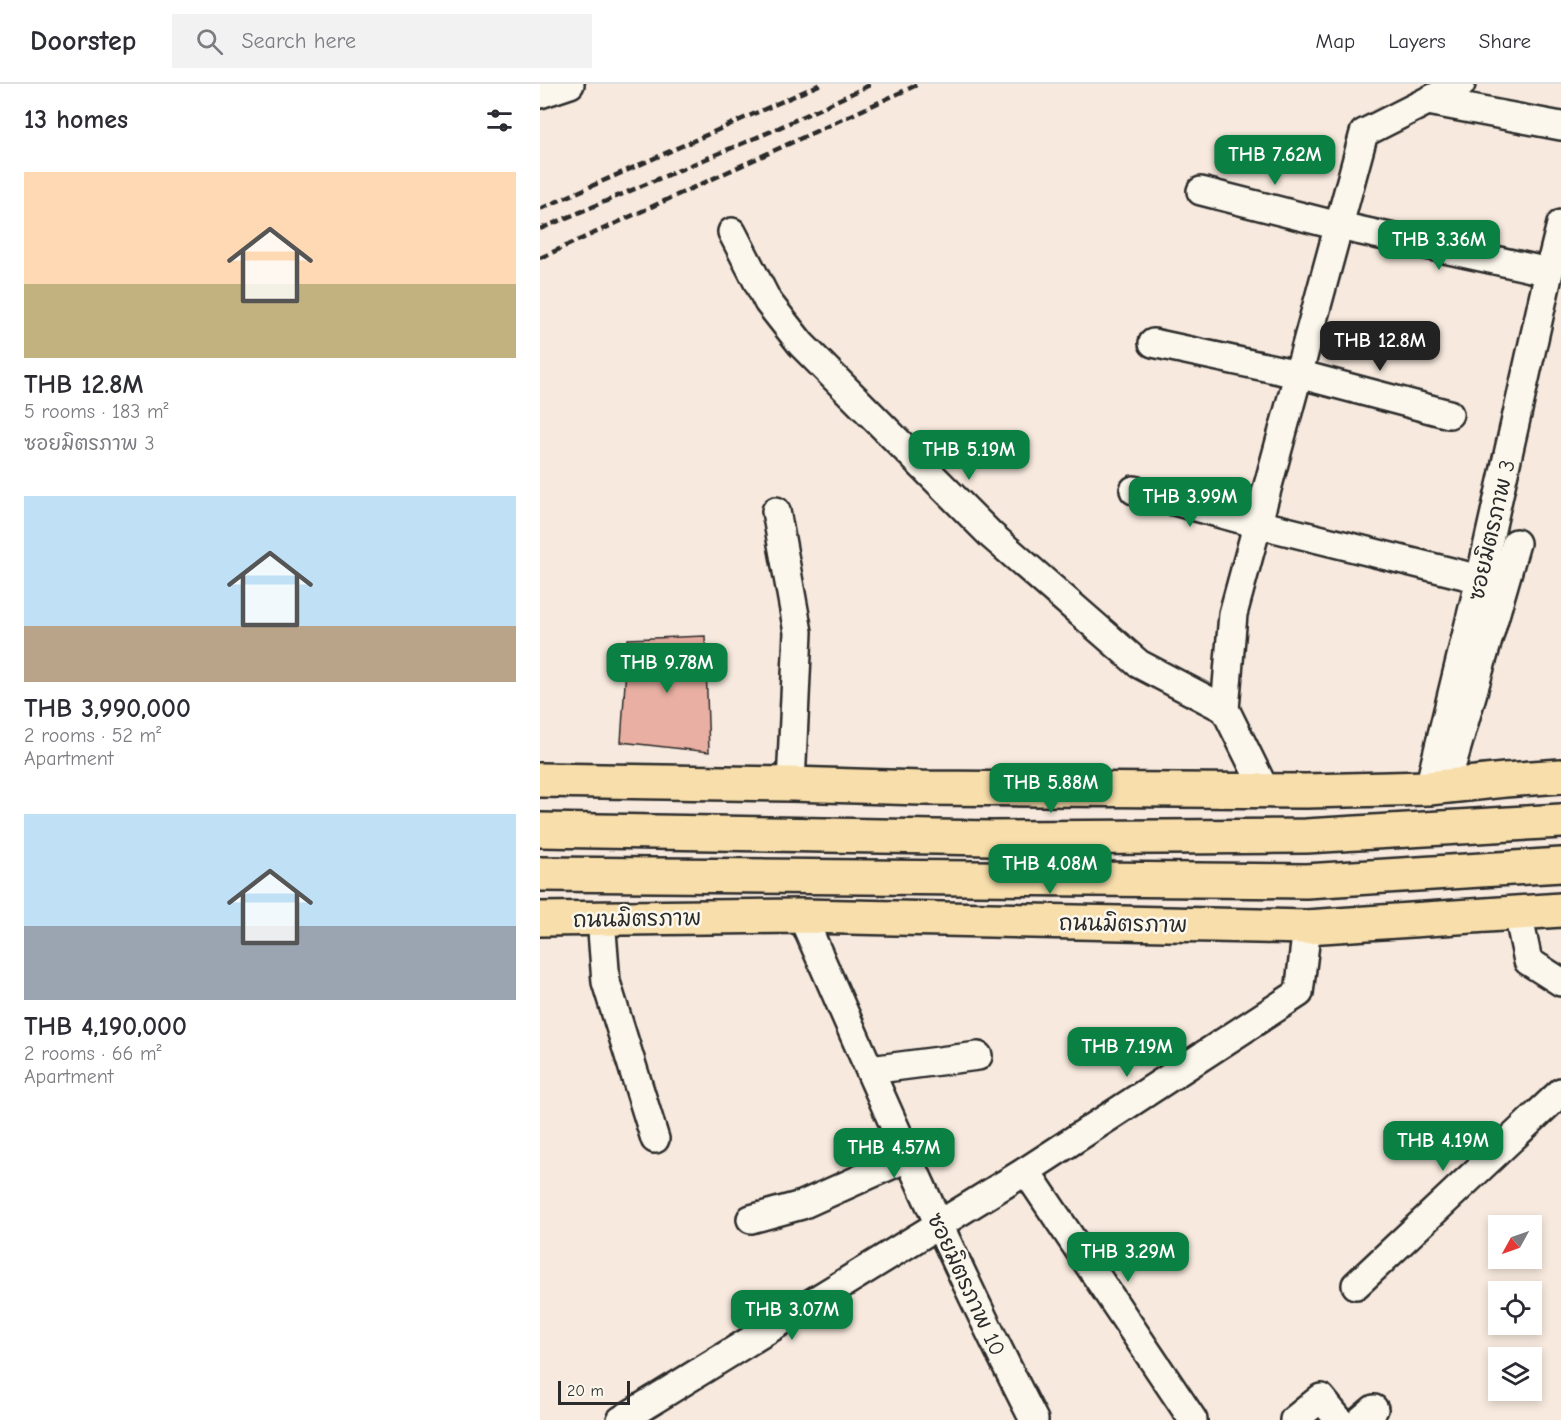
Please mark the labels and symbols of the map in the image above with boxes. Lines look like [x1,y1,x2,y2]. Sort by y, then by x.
pin: THB 7.62M [1206,135,1344,186]
pin: THB 3.36M [1370,220,1508,271]
pin: THB 12.8M [1311,321,1449,372]
pin: THB 5.19M [900,430,1038,481]
street label: ซอยมิตรภาพ 3 [1462,457,1521,603]
pin: THB 3.99M [1121,477,1259,528]
pin: THB 9.78M [598,643,736,694]
pin: THB 5.88M [982,763,1120,814]
pin: THB 4.08M [981,844,1119,895]
street label: ถนนมิตรภาพ [573,904,701,933]
street label: ถนนมิตรภาพ [1059,909,1187,938]
pin: THB 7.19M [1058,1027,1196,1078]
pin: THB 4.19M [1374,1121,1512,1172]
pin: THB 4.57M [825,1128,963,1179]
street label: ซอยมิตรภาพ 10 [922,1208,1011,1360]
north arrow [1488,1215,1542,1269]
pin: THB 3.29M [1059,1232,1197,1283]
pin: THB 3.07M [723,1290,861,1341]
scale bar [558,1378,630,1406]

